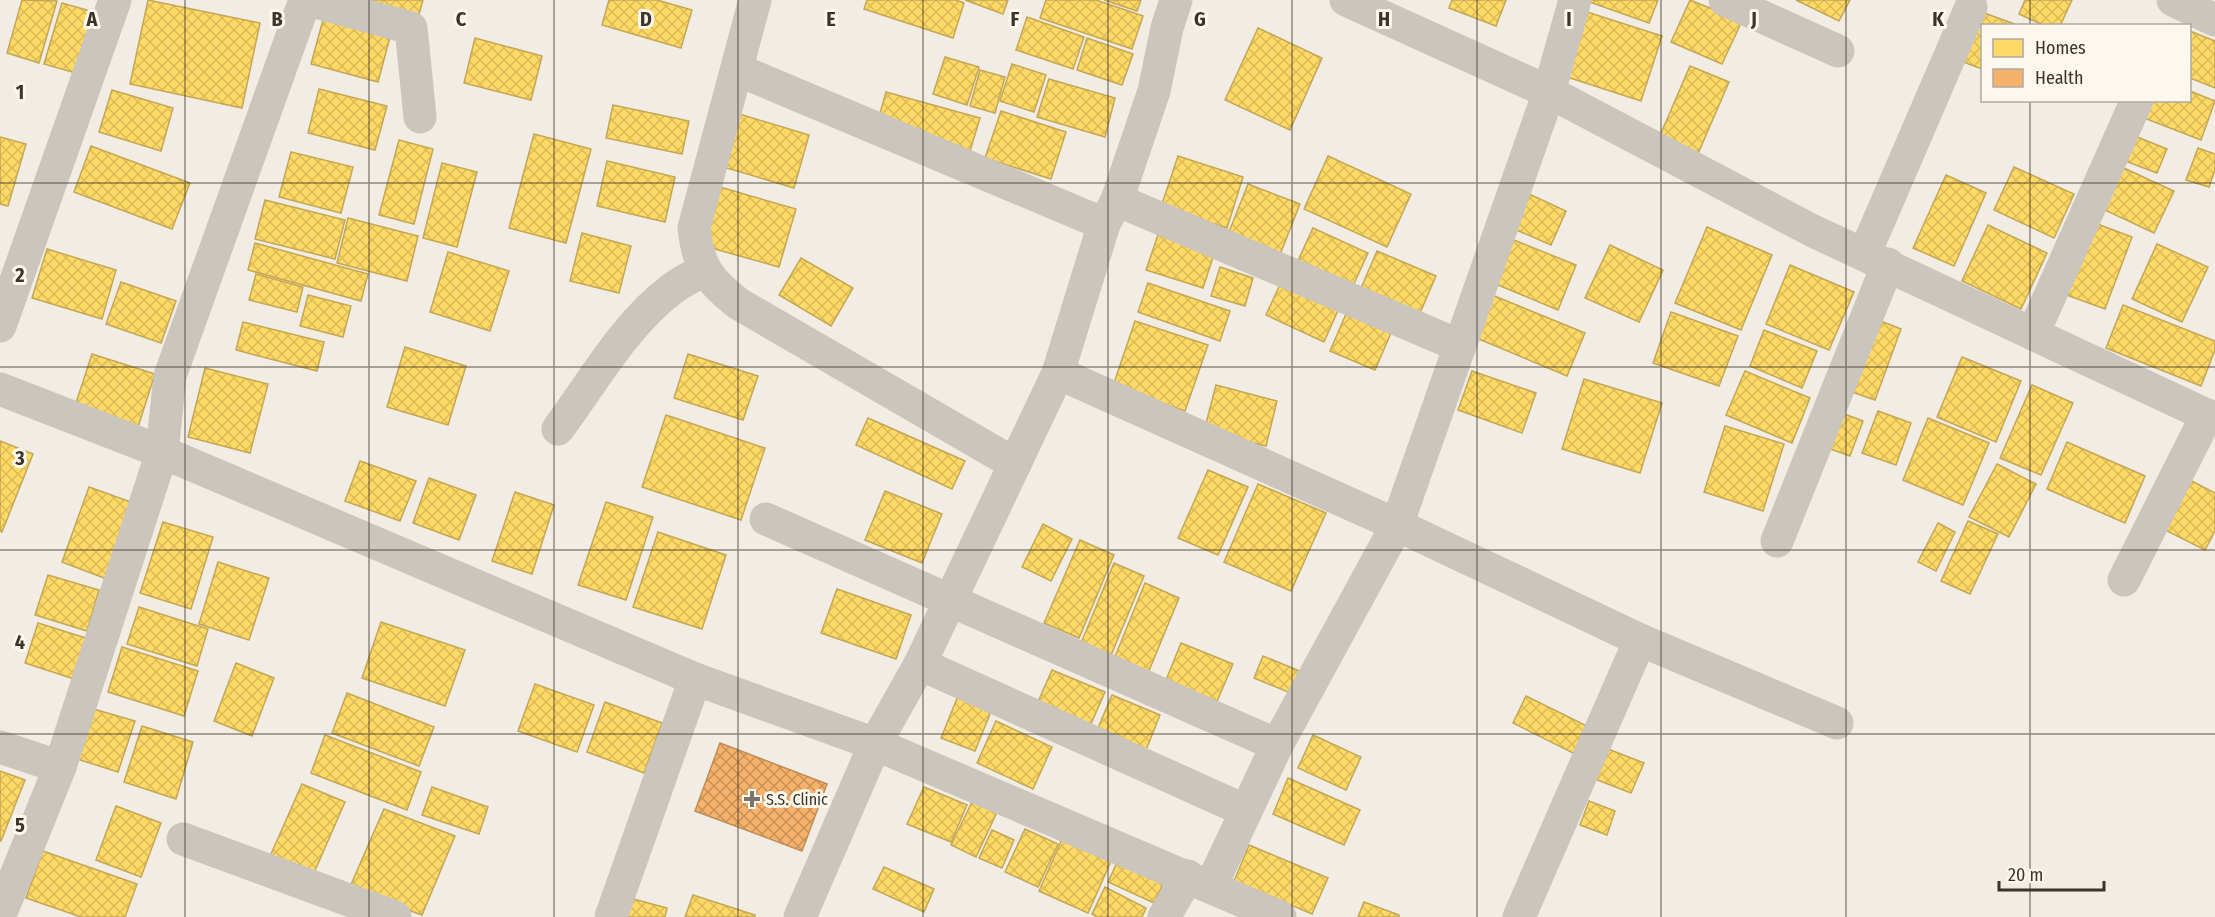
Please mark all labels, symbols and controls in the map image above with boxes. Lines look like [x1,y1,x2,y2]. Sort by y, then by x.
text: A [86,7,99,31]
text: B [271,7,283,31]
text: C [456,7,467,31]
text: D [640,7,652,31]
text: E [826,7,836,31]
text: F [1011,7,1020,31]
text: G [1194,7,1206,31]
text: H [1378,7,1390,31]
text: I [1566,7,1572,31]
text: J [1750,7,1757,31]
text: K [1932,7,1944,31]
legend [1981,24,2191,102]
text: Homes [2035,37,2086,59]
text: Health [2035,67,2083,89]
text: 1 [16,80,24,104]
text: 2 [14,263,25,287]
text: 3 [14,446,25,470]
text: 4 [15,630,25,654]
marker: S.S. Clinic [743,790,761,808]
place label: S.S. Clinic [766,790,828,809]
text: 5 [15,813,25,837]
scale bar [1999,854,2104,892]
text: 20 m [2008,864,2043,886]

